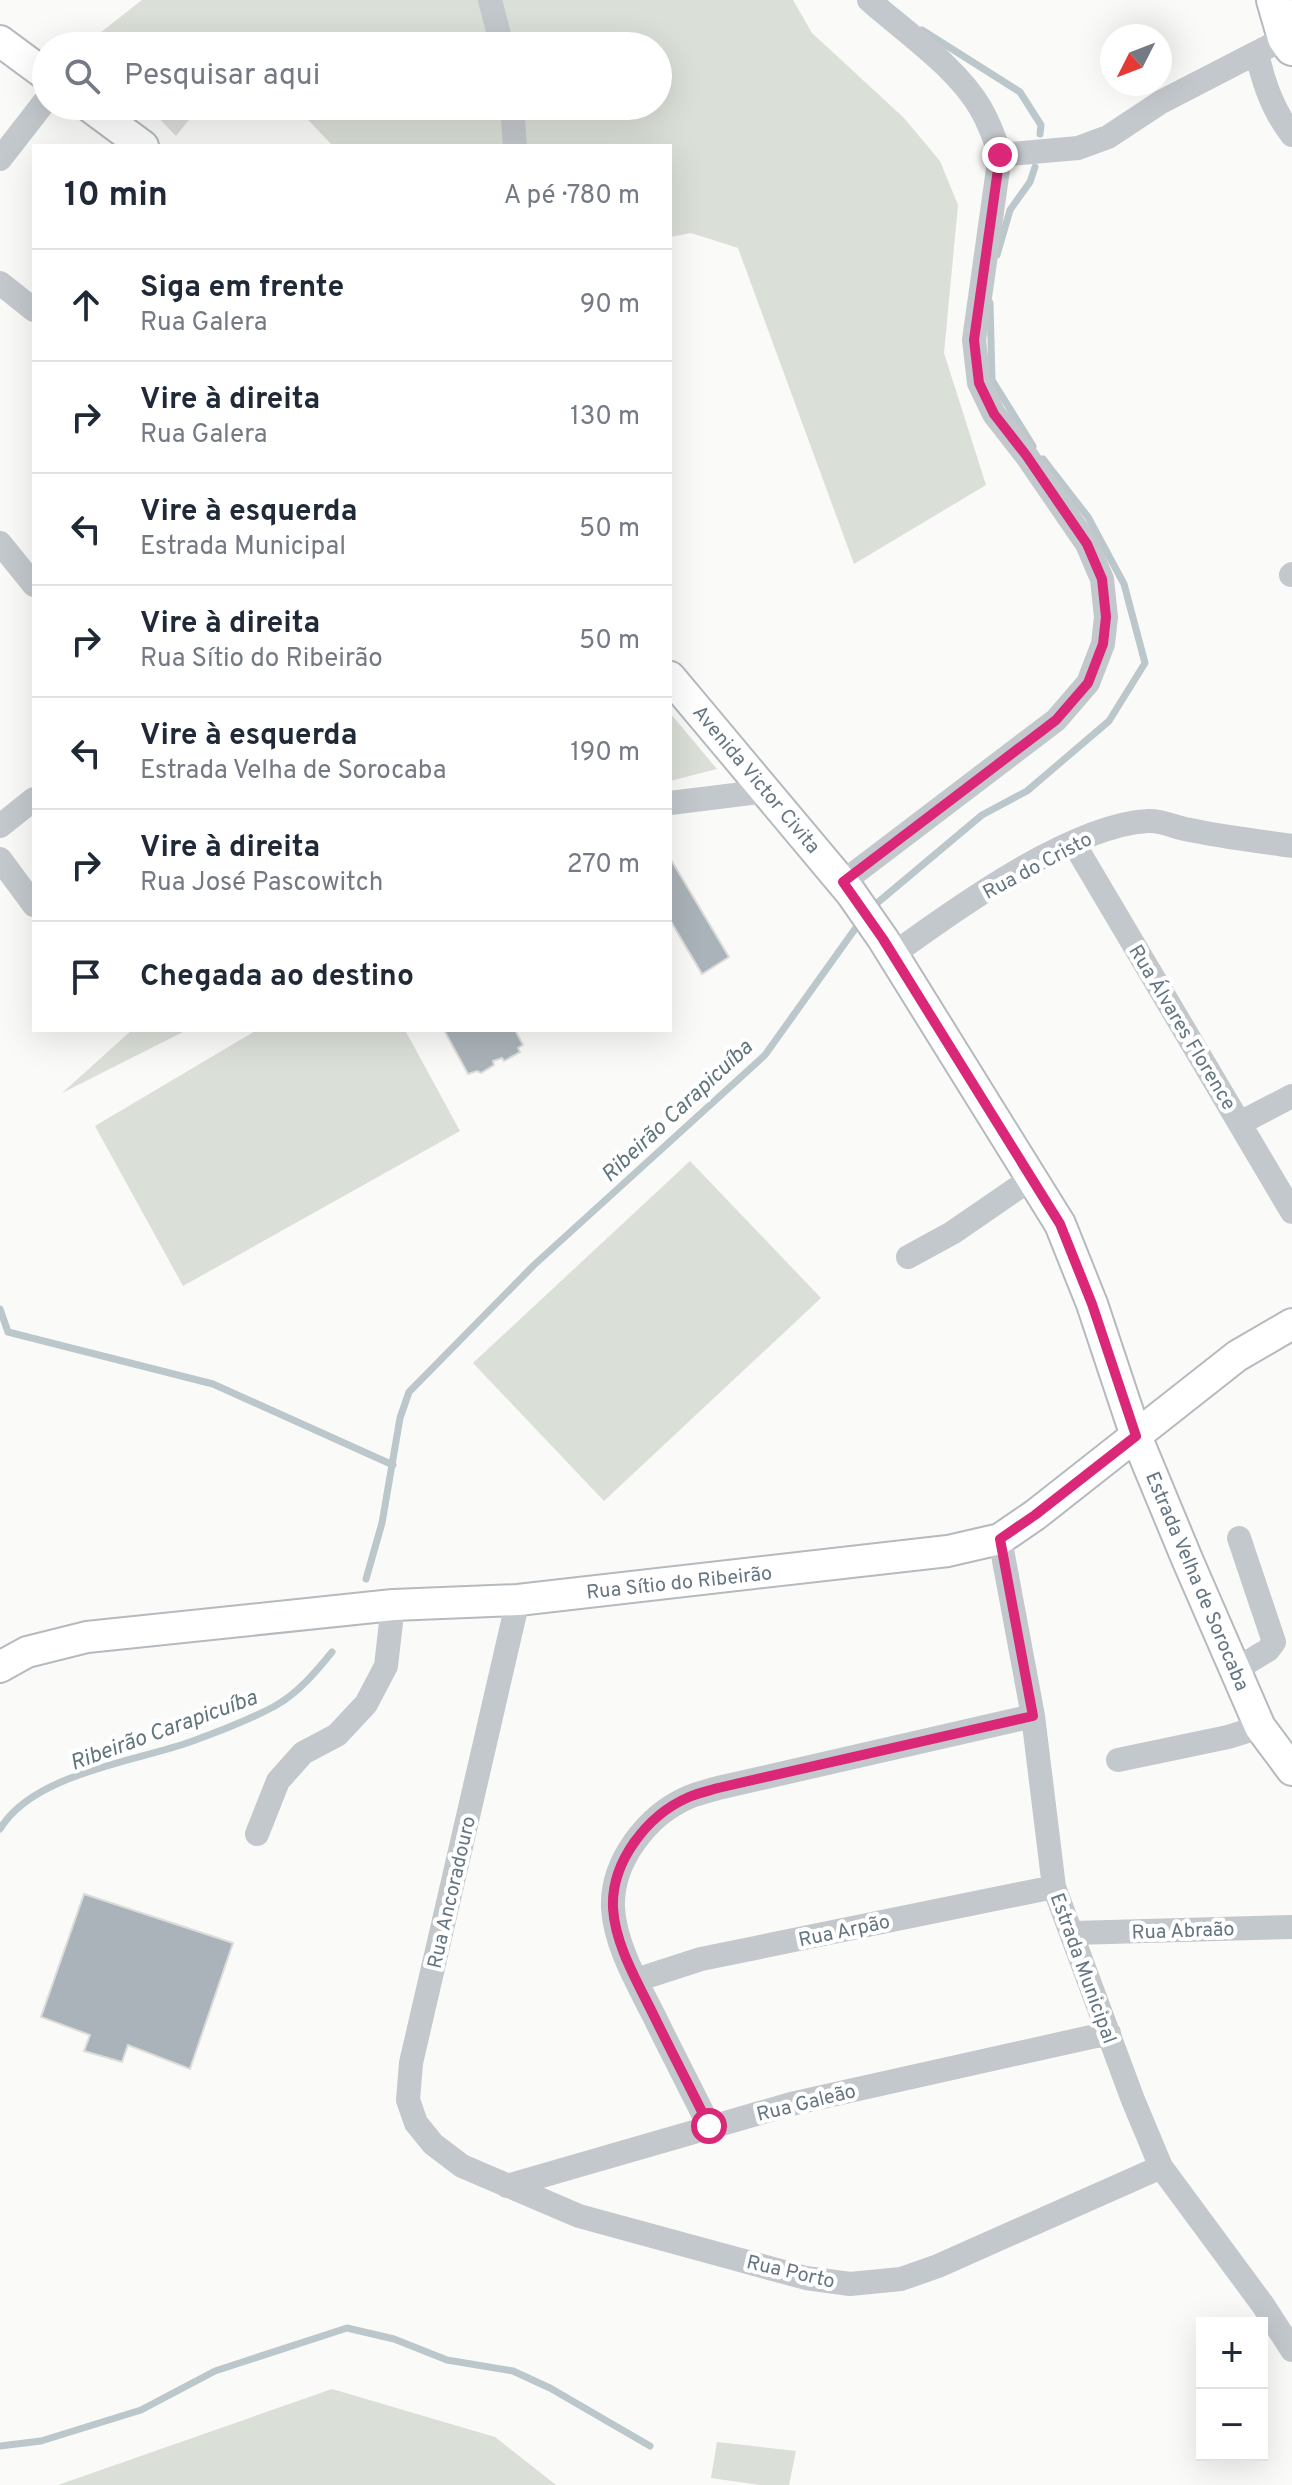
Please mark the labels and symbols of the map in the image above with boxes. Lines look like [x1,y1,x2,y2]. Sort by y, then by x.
north arrow [1100,24,1172,96]
route end [982,137,1018,173]
street label: Avenida Victor Civita [686,701,825,860]
street label: Rua do Cristo [979,827,1097,906]
street label: Rua Álvares Florence [1122,940,1243,1115]
water label: Ribeirão Carapicuíba [596,1034,759,1189]
street label: Estrada Velha de Sorocaba [1138,1468,1254,1695]
street label: Rua Sítio do Ribeirão [585,1561,773,1607]
water label: Ribeirão Carapicuíba [67,1685,262,1778]
street label: Rua Ancoradouro [423,1814,483,1971]
street label: Estrada Municipal [1043,1890,1121,2048]
street label: Rua Arpão [796,1910,893,1954]
street label: Rua Abraão [1131,1917,1235,1947]
street label: Rua Galeão [754,2079,859,2129]
route start [691,2108,727,2144]
street label: Rua Porto [744,2250,837,2296]

